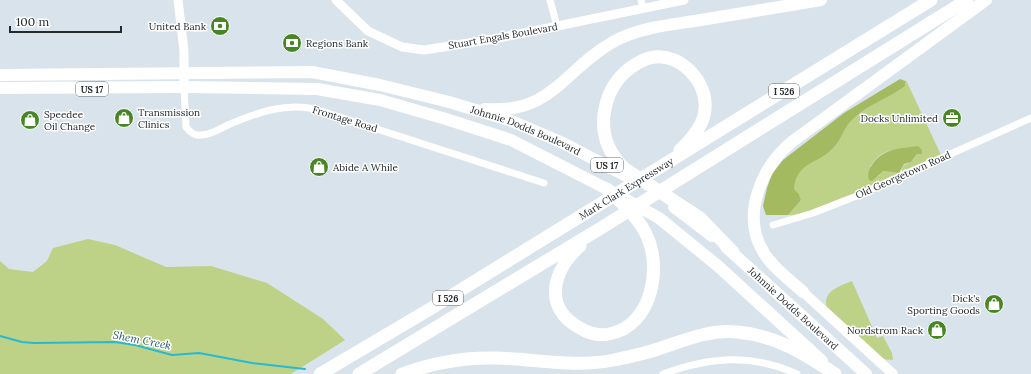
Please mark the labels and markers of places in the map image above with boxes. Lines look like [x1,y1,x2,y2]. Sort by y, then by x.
bank icon: United Bank [209,15,231,37]
place label: United Bank [149,20,207,33]
bank icon: Regions Bank [281,32,303,54]
place label: Regions Bank [306,37,369,50]
place label: Transmission Clinics [138,106,200,131]
shop icon: Transmission Clinics [113,107,135,129]
office icon: Docks Unlimited [941,107,963,129]
place label: Speedee Oil Change [44,108,96,133]
shop icon: Speedee Oil Change [19,109,41,131]
place label: Docks Unlimited [861,112,938,125]
shop icon: Abide A While [308,156,330,178]
place label: Abide A While [332,161,398,174]
place label: Dick's Sporting Goods [907,292,980,317]
shop icon: Dick's Sporting Goods [983,293,1005,315]
shop icon: Nordstrom Rack [926,319,948,341]
place label: Nordstrom Rack [847,324,924,337]

